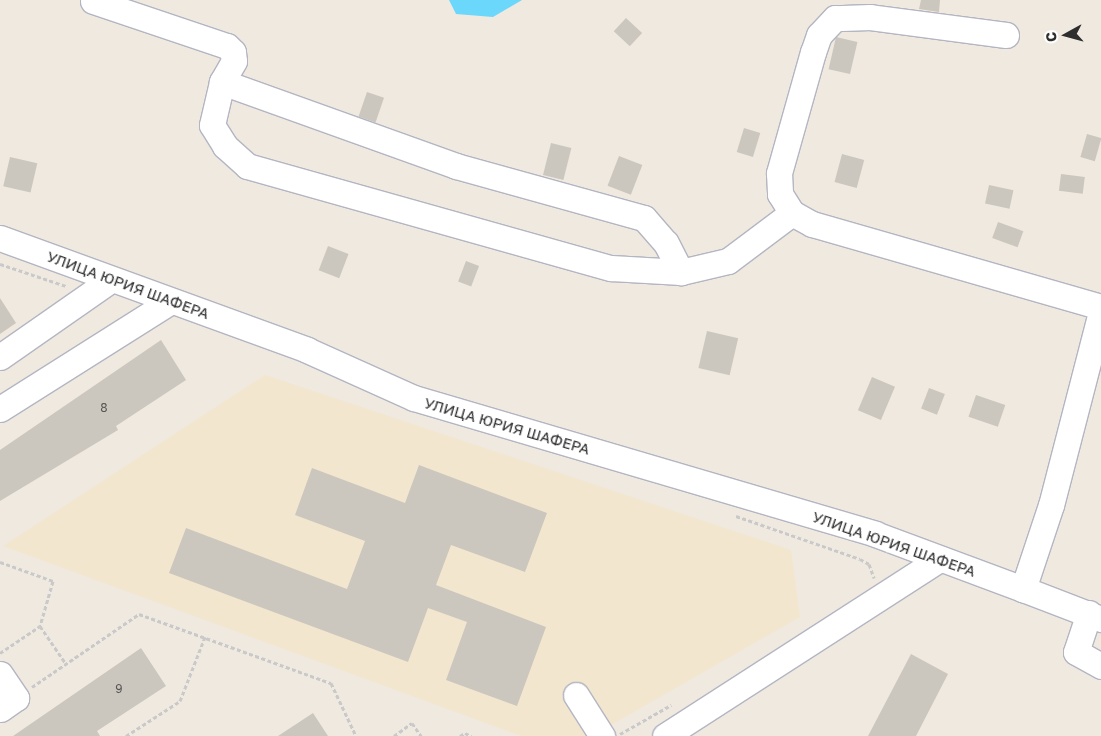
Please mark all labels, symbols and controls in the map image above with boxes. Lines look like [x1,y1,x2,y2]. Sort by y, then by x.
north arrow [1041,10,1091,60]
text: С [1042,31,1060,43]
street label: УЛИЦА ЮРИЯ ШАФЕРА [44,247,212,323]
street label: УЛИЦА ЮРИЯ ШАФЕРА [422,394,592,458]
house number: 8 [100,401,108,415]
street label: УЛИЦА ЮРИЯ ШАФЕРА [810,508,978,580]
house number: 9 [115,682,123,696]

